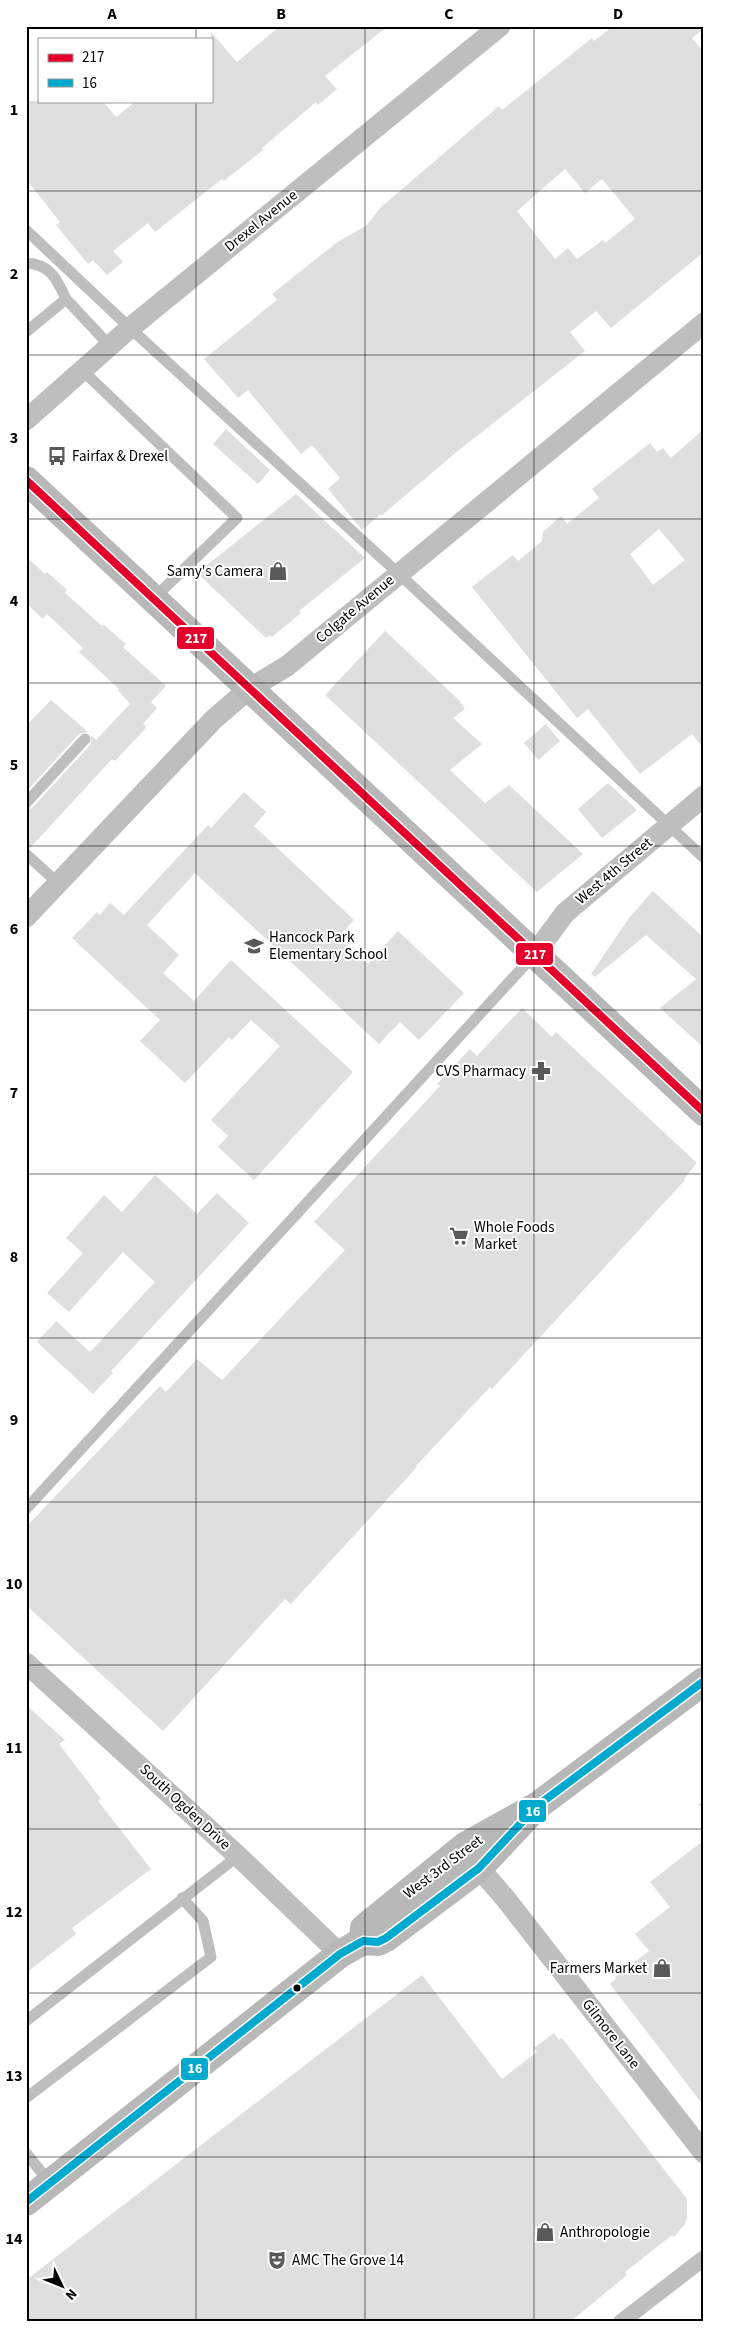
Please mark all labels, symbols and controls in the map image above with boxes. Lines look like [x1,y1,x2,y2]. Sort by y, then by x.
text: A [106,3,117,25]
text: B [276,3,286,25]
text: C [444,3,454,25]
text: D [613,3,623,25]
legend [38,38,212,102]
text: 217 [82,47,104,68]
text: 16 [82,73,97,94]
text: 1 [10,99,18,121]
street label: Drexel Avenue [220,185,302,257]
text: 2 [10,263,18,285]
text: 3 [10,427,18,449]
bus stop icon: Fairfax & Drexel [46,445,68,467]
place label: Fairfax & Drexel [72,446,168,467]
shop icon: Samy's Camera [267,560,289,582]
place label: Samy's Camera [167,561,263,582]
street label: Colgate Avenue [311,570,399,648]
text: 4 [10,590,19,612]
line badge: 217 [176,626,215,650]
text: 217 [185,629,207,649]
text: 5 [10,754,18,776]
street label: West 4th Street [571,833,657,909]
text: 6 [10,918,18,940]
place label: Hancock Park Elementary School [269,927,387,965]
school or university icon: Hancock Park Elementary School [243,935,265,957]
line badge: 217 [515,942,554,966]
text: 217 [524,945,546,965]
pharmacy icon: CVS Pharmacy [530,1060,552,1082]
place label: CVS Pharmacy [436,1061,526,1082]
text: 7 [10,1082,18,1104]
place label: Whole Foods Market [474,1217,554,1255]
supermarket icon: Whole Foods Market [448,1225,470,1247]
text: 8 [10,1246,18,1268]
text: 9 [10,1409,18,1431]
text: 10 [6,1573,22,1595]
text: 11 [6,1737,22,1759]
street label: South Ogden Drive [135,1759,235,1855]
line badge: 16 [518,1799,547,1823]
text: 16 [526,1802,540,1822]
street label: West 3rd Street [399,1830,487,1904]
text: 12 [6,1901,22,1923]
shop icon: Farmers Market [651,1957,673,1979]
place label: Farmers Market [550,1958,647,1979]
unlabelled marker [292,1983,302,1993]
street label: Gilmore Lane [577,1995,645,2073]
line badge: 16 [180,2057,209,2081]
text: 16 [188,2059,202,2079]
text: 13 [6,2065,22,2087]
shop icon: Anthropologie [534,2221,556,2243]
place label: Anthropologie [560,2222,650,2243]
text: 14 [6,2228,23,2250]
theatre icon: AMC The Grove 14 [266,2249,288,2271]
place label: AMC The Grove 14 [292,2250,404,2271]
north arrow [38,2260,88,2310]
text: N [60,2284,81,2304]

